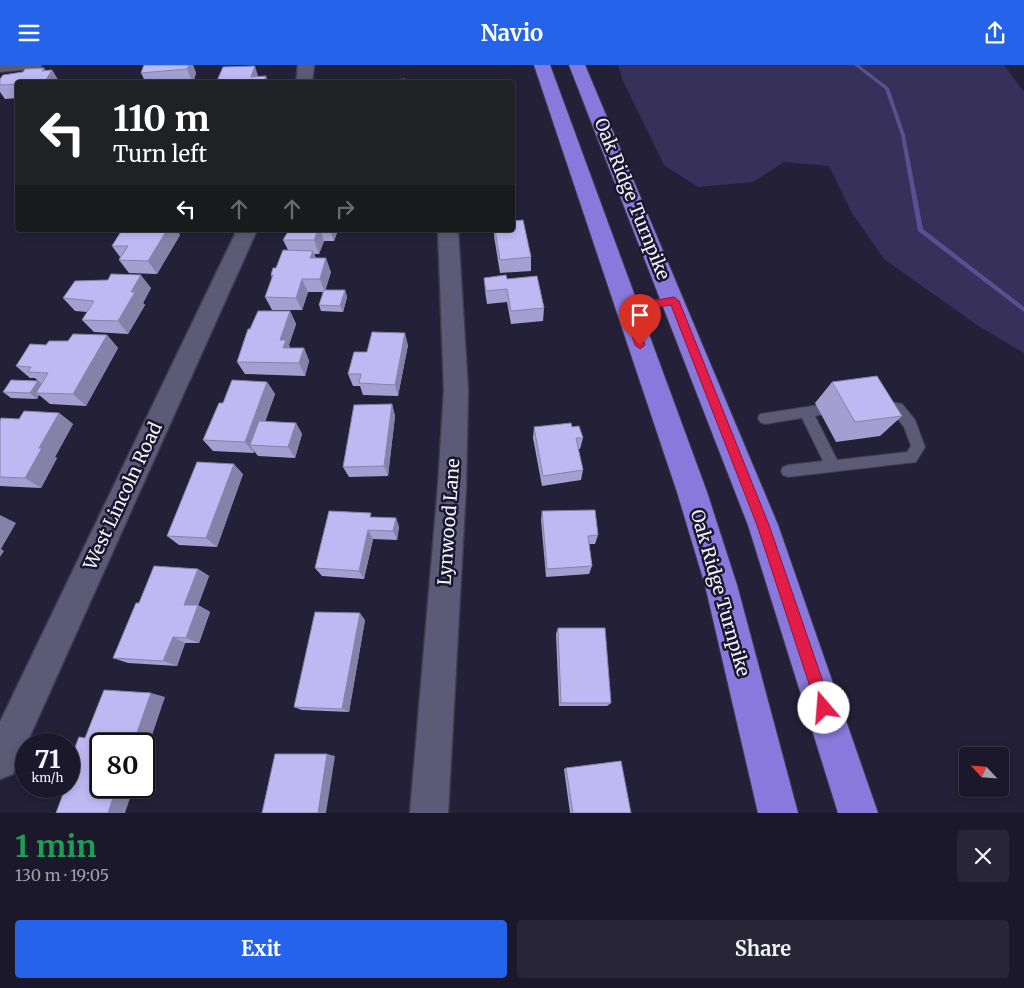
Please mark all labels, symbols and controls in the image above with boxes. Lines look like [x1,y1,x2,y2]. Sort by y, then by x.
icon: menu [15,19,43,47]
text: Navio [481,19,543,47]
icon: share [981,19,1009,47]
text: 110 m [113,97,210,141]
icon: left [30,100,95,165]
street label: Oak Ridge Turnpike [589,115,675,283]
text: Turn left [113,140,207,168]
icon: left [172,195,200,223]
icon: ahead [225,195,253,223]
icon: ahead [278,195,306,223]
icon: right [331,195,359,223]
pin [619,294,661,345]
icon: arrive [626,301,654,329]
street label: West Lincoln Road [78,418,167,574]
street label: Lynwood Lane [433,458,464,586]
street label: Oak Ridge Turnpike [686,507,755,679]
position arrow [797,681,849,733]
speed limit sign: 80 [90,733,155,798]
text: 71 [34,743,61,775]
north arrow [959,747,1009,797]
map controls [959,747,1009,797]
text: km/h [32,770,63,785]
text: 1 min [15,827,97,865]
button: close [957,830,1009,882]
text: 130 m · 19:05 [15,865,109,885]
button: Exit [15,920,507,978]
button: Share [517,920,1009,978]

